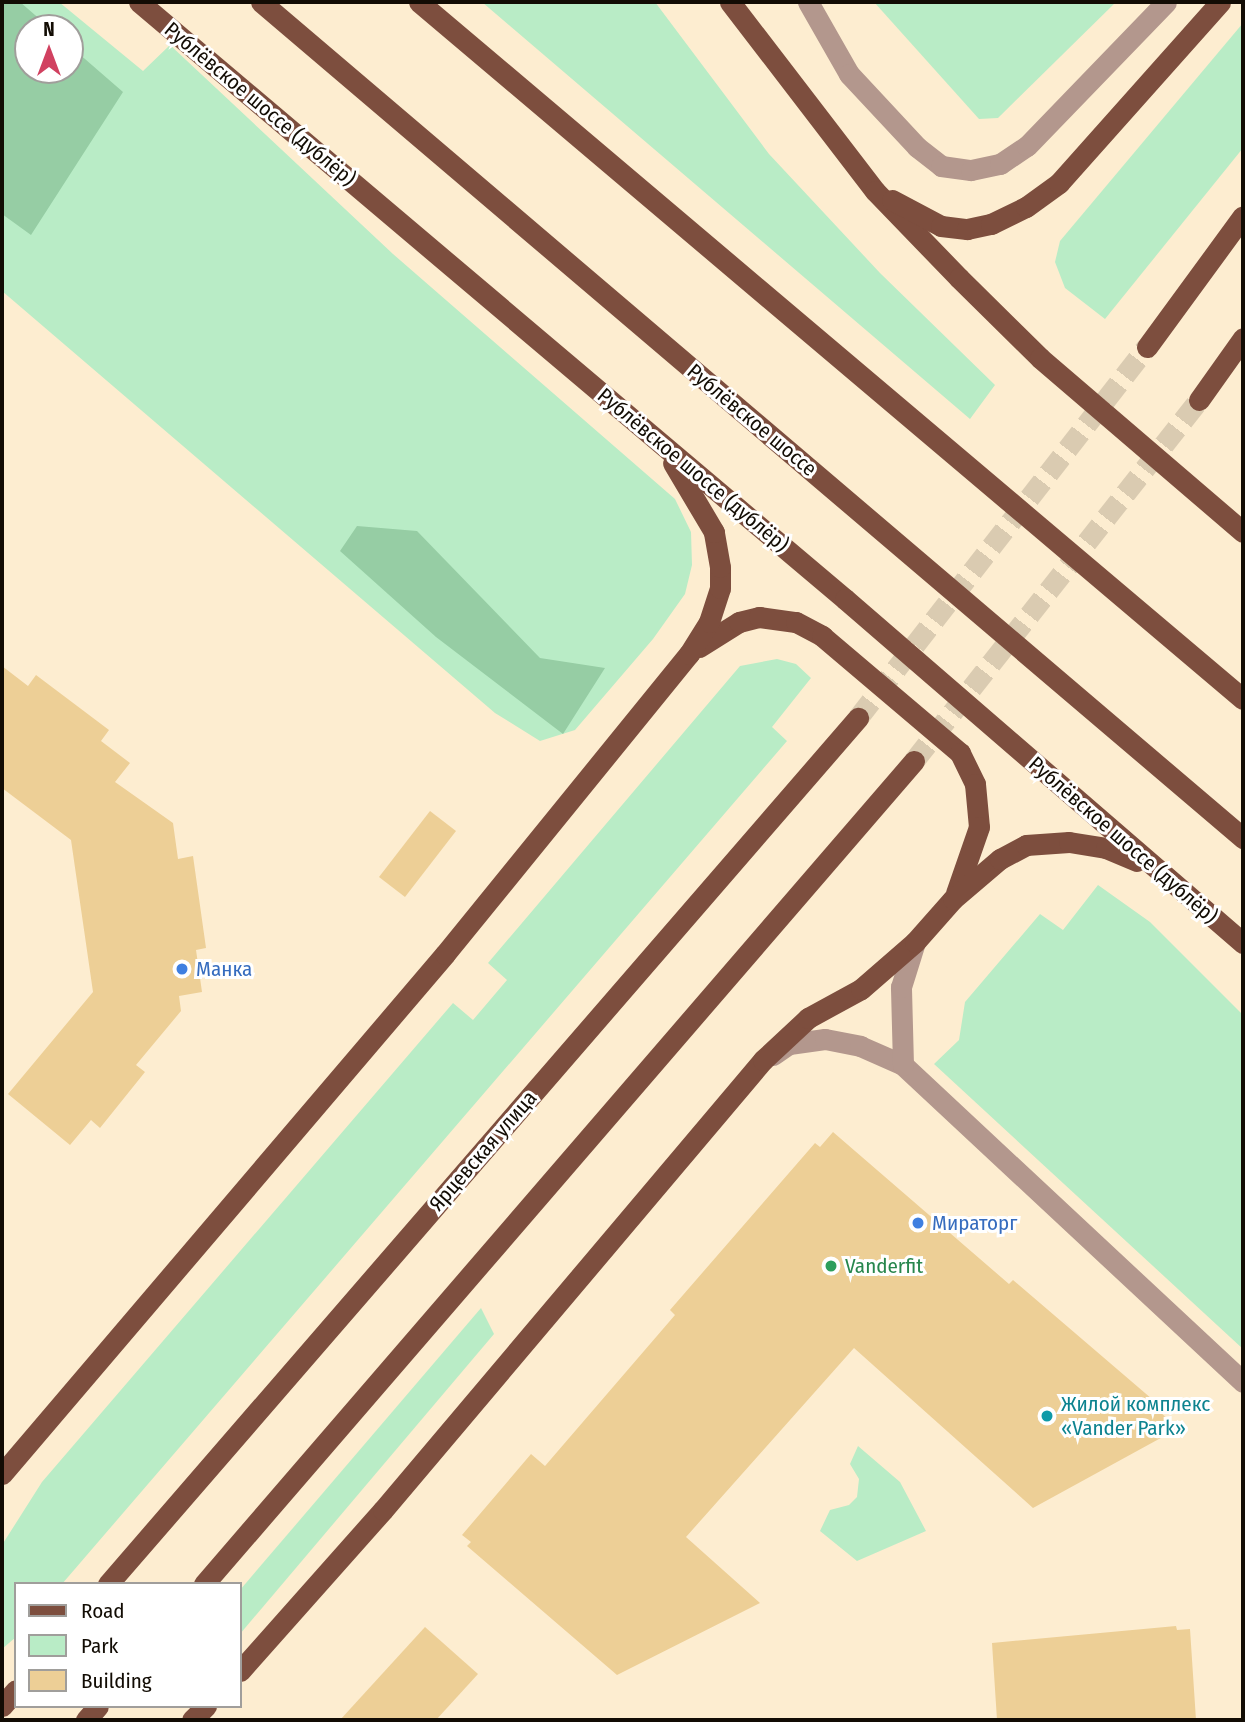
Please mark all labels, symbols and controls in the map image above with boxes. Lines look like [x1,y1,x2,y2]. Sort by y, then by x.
north arrow [14,14,84,84]
street label: Рублёвское шоссе (дублёр) [159,17,361,191]
text: N [43,18,55,41]
street label: Рублёвское шоссе [682,359,822,481]
street label: Рублёвское шоссе (дублёр) [592,383,794,557]
street label: Рублёвское шоссе (дублёр) [1024,751,1222,929]
place label: Манка [196,956,252,982]
marker: Манка [174,961,190,977]
street label: Ярцевская улица [424,1086,542,1216]
place label: Мираторг [932,1210,1017,1236]
marker: Мираторг [910,1215,926,1231]
place label: Vanderfit [845,1253,923,1279]
marker: Vanderfit [823,1258,839,1274]
place label: Жилой комплекс «Vander Park» [1061,1391,1210,1441]
marker: Жилой комплекс «Vander Park» [1039,1408,1055,1424]
legend [14,1582,242,1708]
text: Road [81,1598,125,1624]
text: Park [81,1633,118,1659]
text: Building [81,1668,152,1694]

